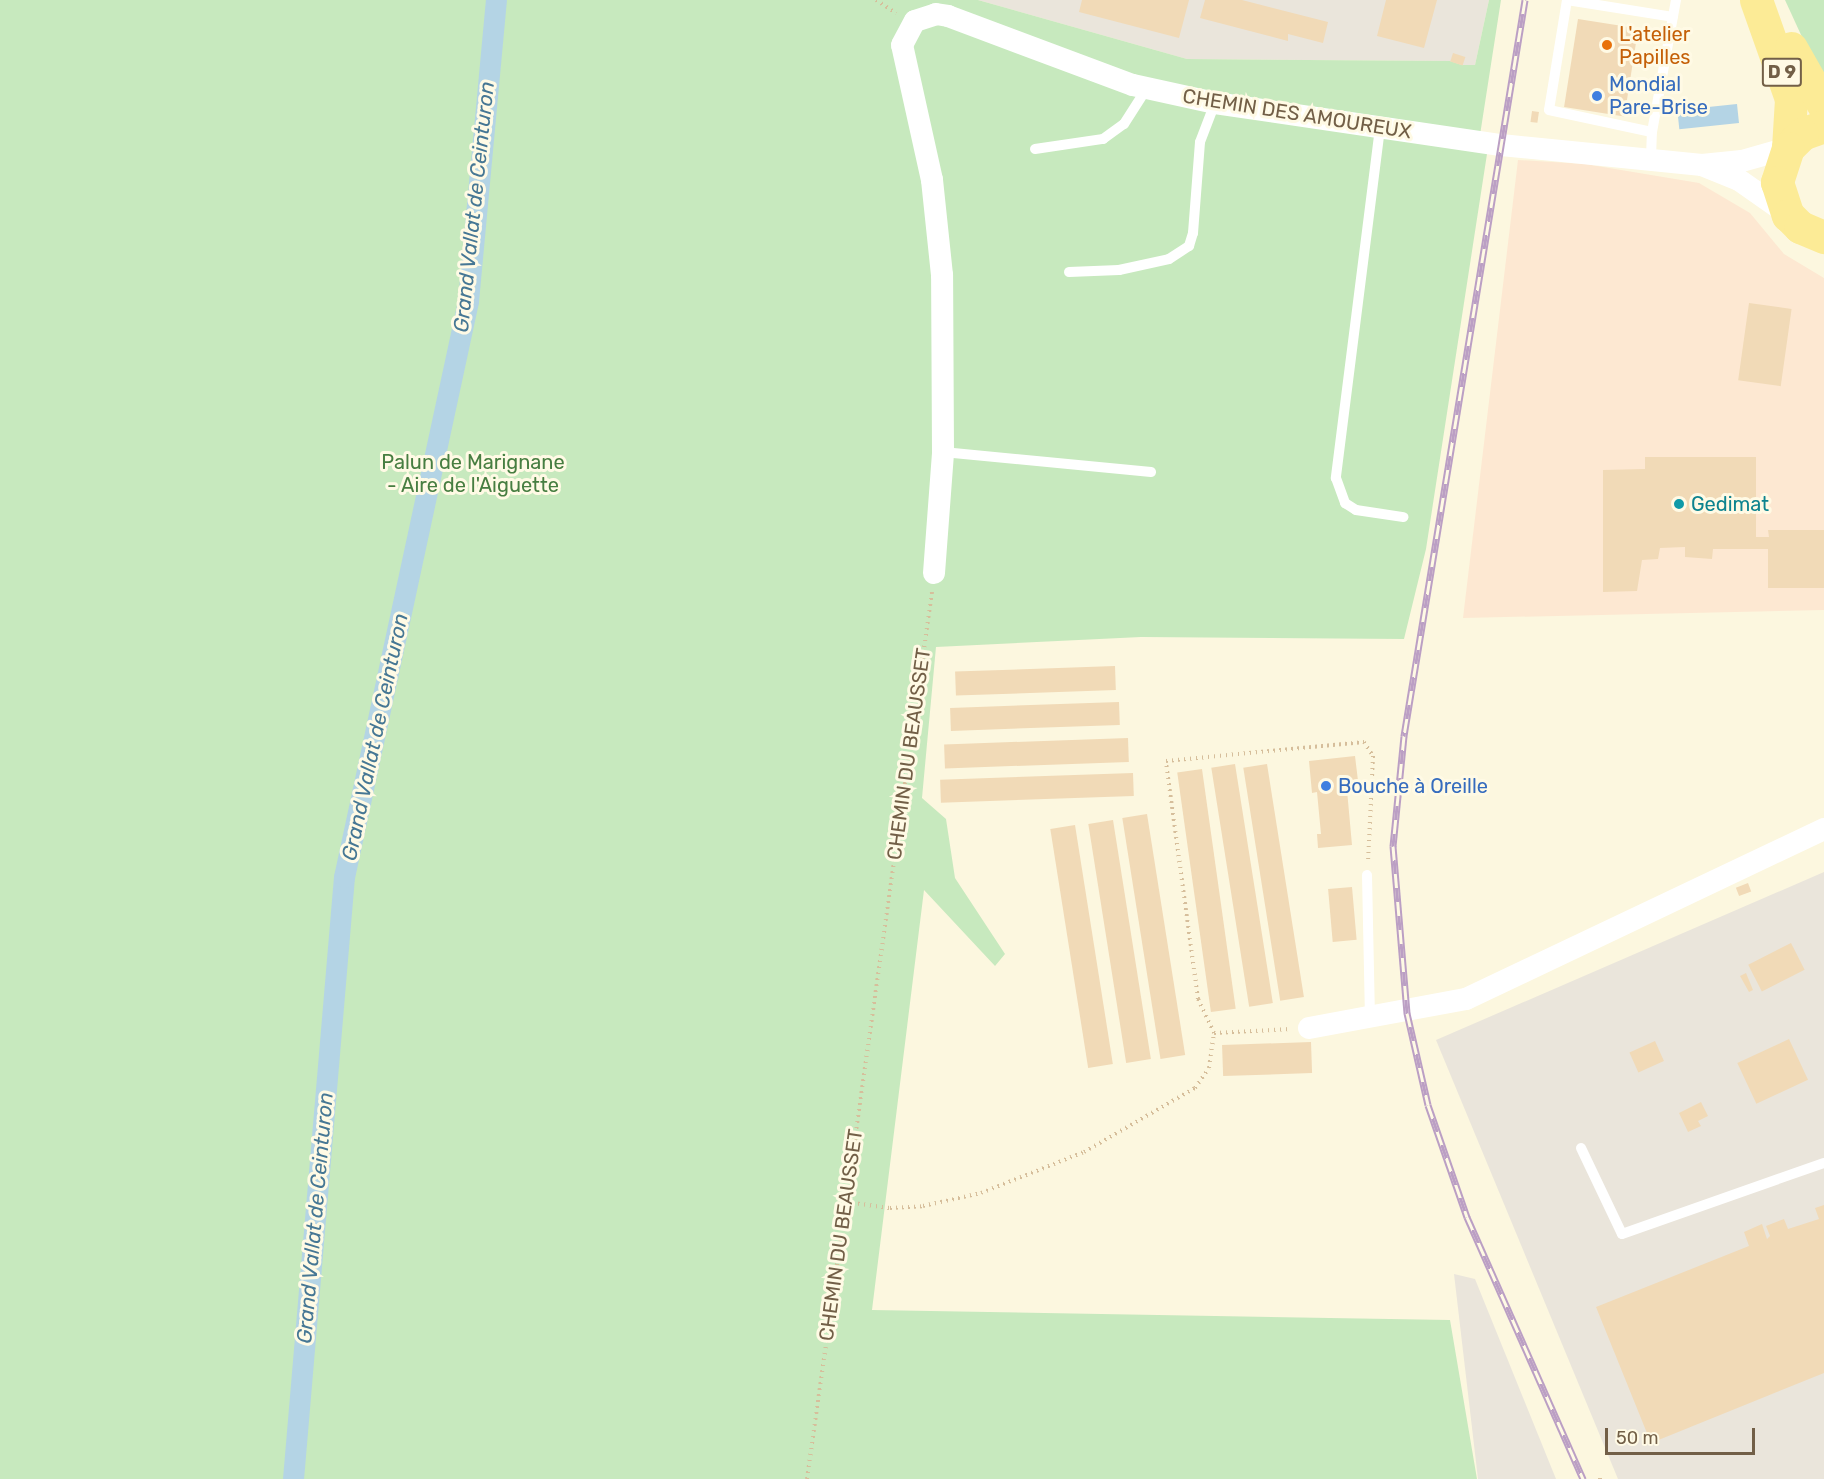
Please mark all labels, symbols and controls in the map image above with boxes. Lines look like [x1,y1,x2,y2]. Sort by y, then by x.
place label: L'atelier Papilles [1619,22,1691,69]
marker: L'atelier Papilles [1600,38,1614,52]
road number: D 9 [1761,57,1803,87]
place label: Mondial Pare-Brise [1609,72,1708,119]
water label: Grand Vallat de Ceinturon [448,80,500,334]
street label: CHEMIN DES AMOUREUX [1181,84,1413,144]
marker: Mondial Pare-Brise [1590,89,1604,103]
park label: Palun de Marignane - Aire de l'Aiguette [381,450,565,497]
place label: Gedimat [1691,492,1769,516]
marker: Gedimat [1672,497,1686,511]
water label: Grand Vallat de Ceinturon [336,611,414,863]
street label: CHEMIN DU BEAUSSET [882,646,936,862]
place label: Bouche à Oreille [1338,774,1488,798]
marker: Bouche à Oreille [1319,779,1333,793]
water label: Grand Vallat de Ceinturon [291,1091,339,1345]
street label: CHEMIN DU BEAUSSET [814,1127,868,1343]
scale bar [1608,1416,1758,1454]
text: 50 m [1616,1427,1659,1449]

